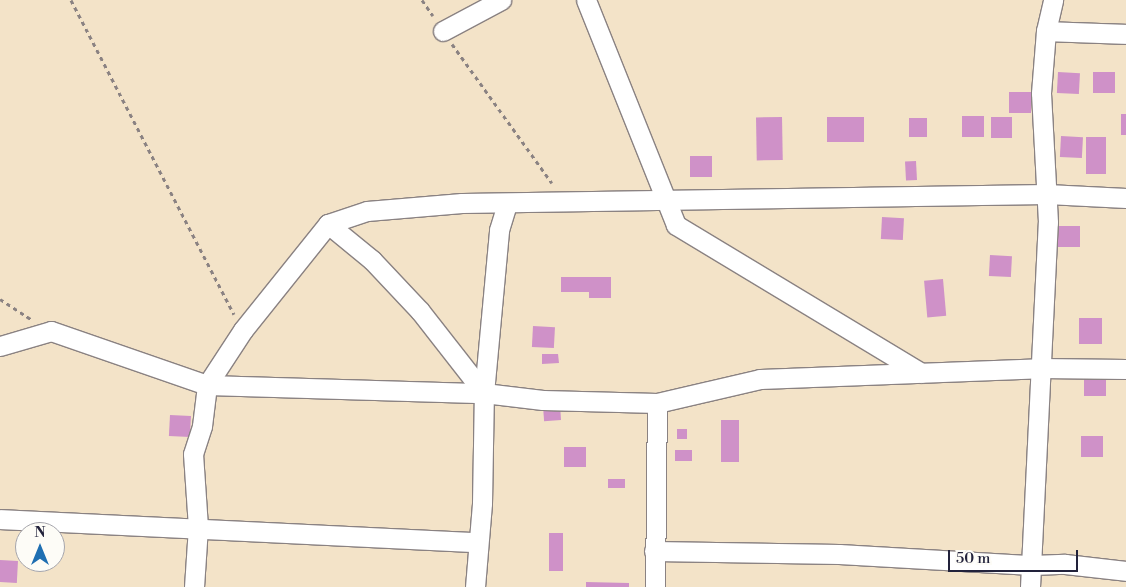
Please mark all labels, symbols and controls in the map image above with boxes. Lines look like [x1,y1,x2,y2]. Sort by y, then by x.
north arrow [15,522,65,572]
text: N [34,524,46,542]
scale bar [951,540,1081,572]
text: 50 m [956,549,990,568]

